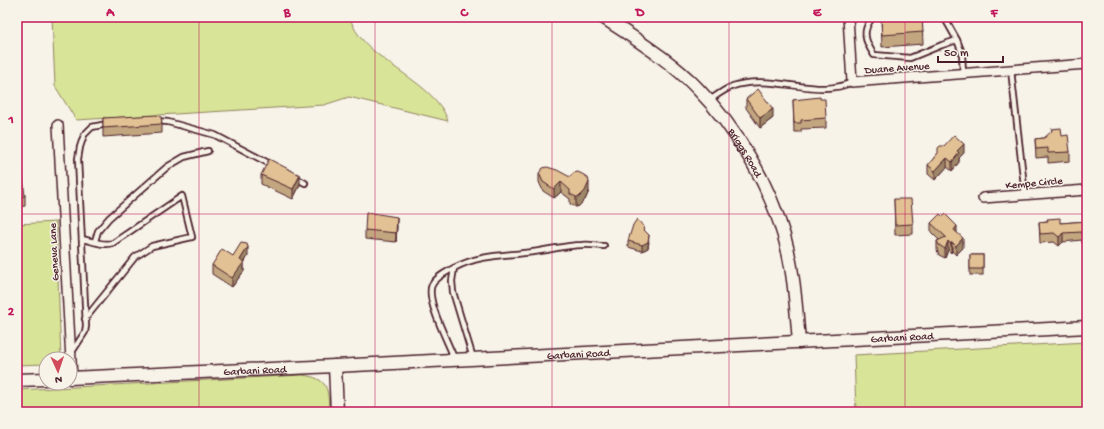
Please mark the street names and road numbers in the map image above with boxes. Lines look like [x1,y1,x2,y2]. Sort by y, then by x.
street label: Duane Avenue [863,61,930,77]
street label: Briggs Road [724,126,764,181]
street label: Kempe Circle [1005,175,1064,192]
street label: Geneva Lane [47,222,63,281]
street label: Garbani Road [870,331,935,346]
street label: Garbani Road [547,348,612,363]
street label: Garbani Road [223,364,288,379]

